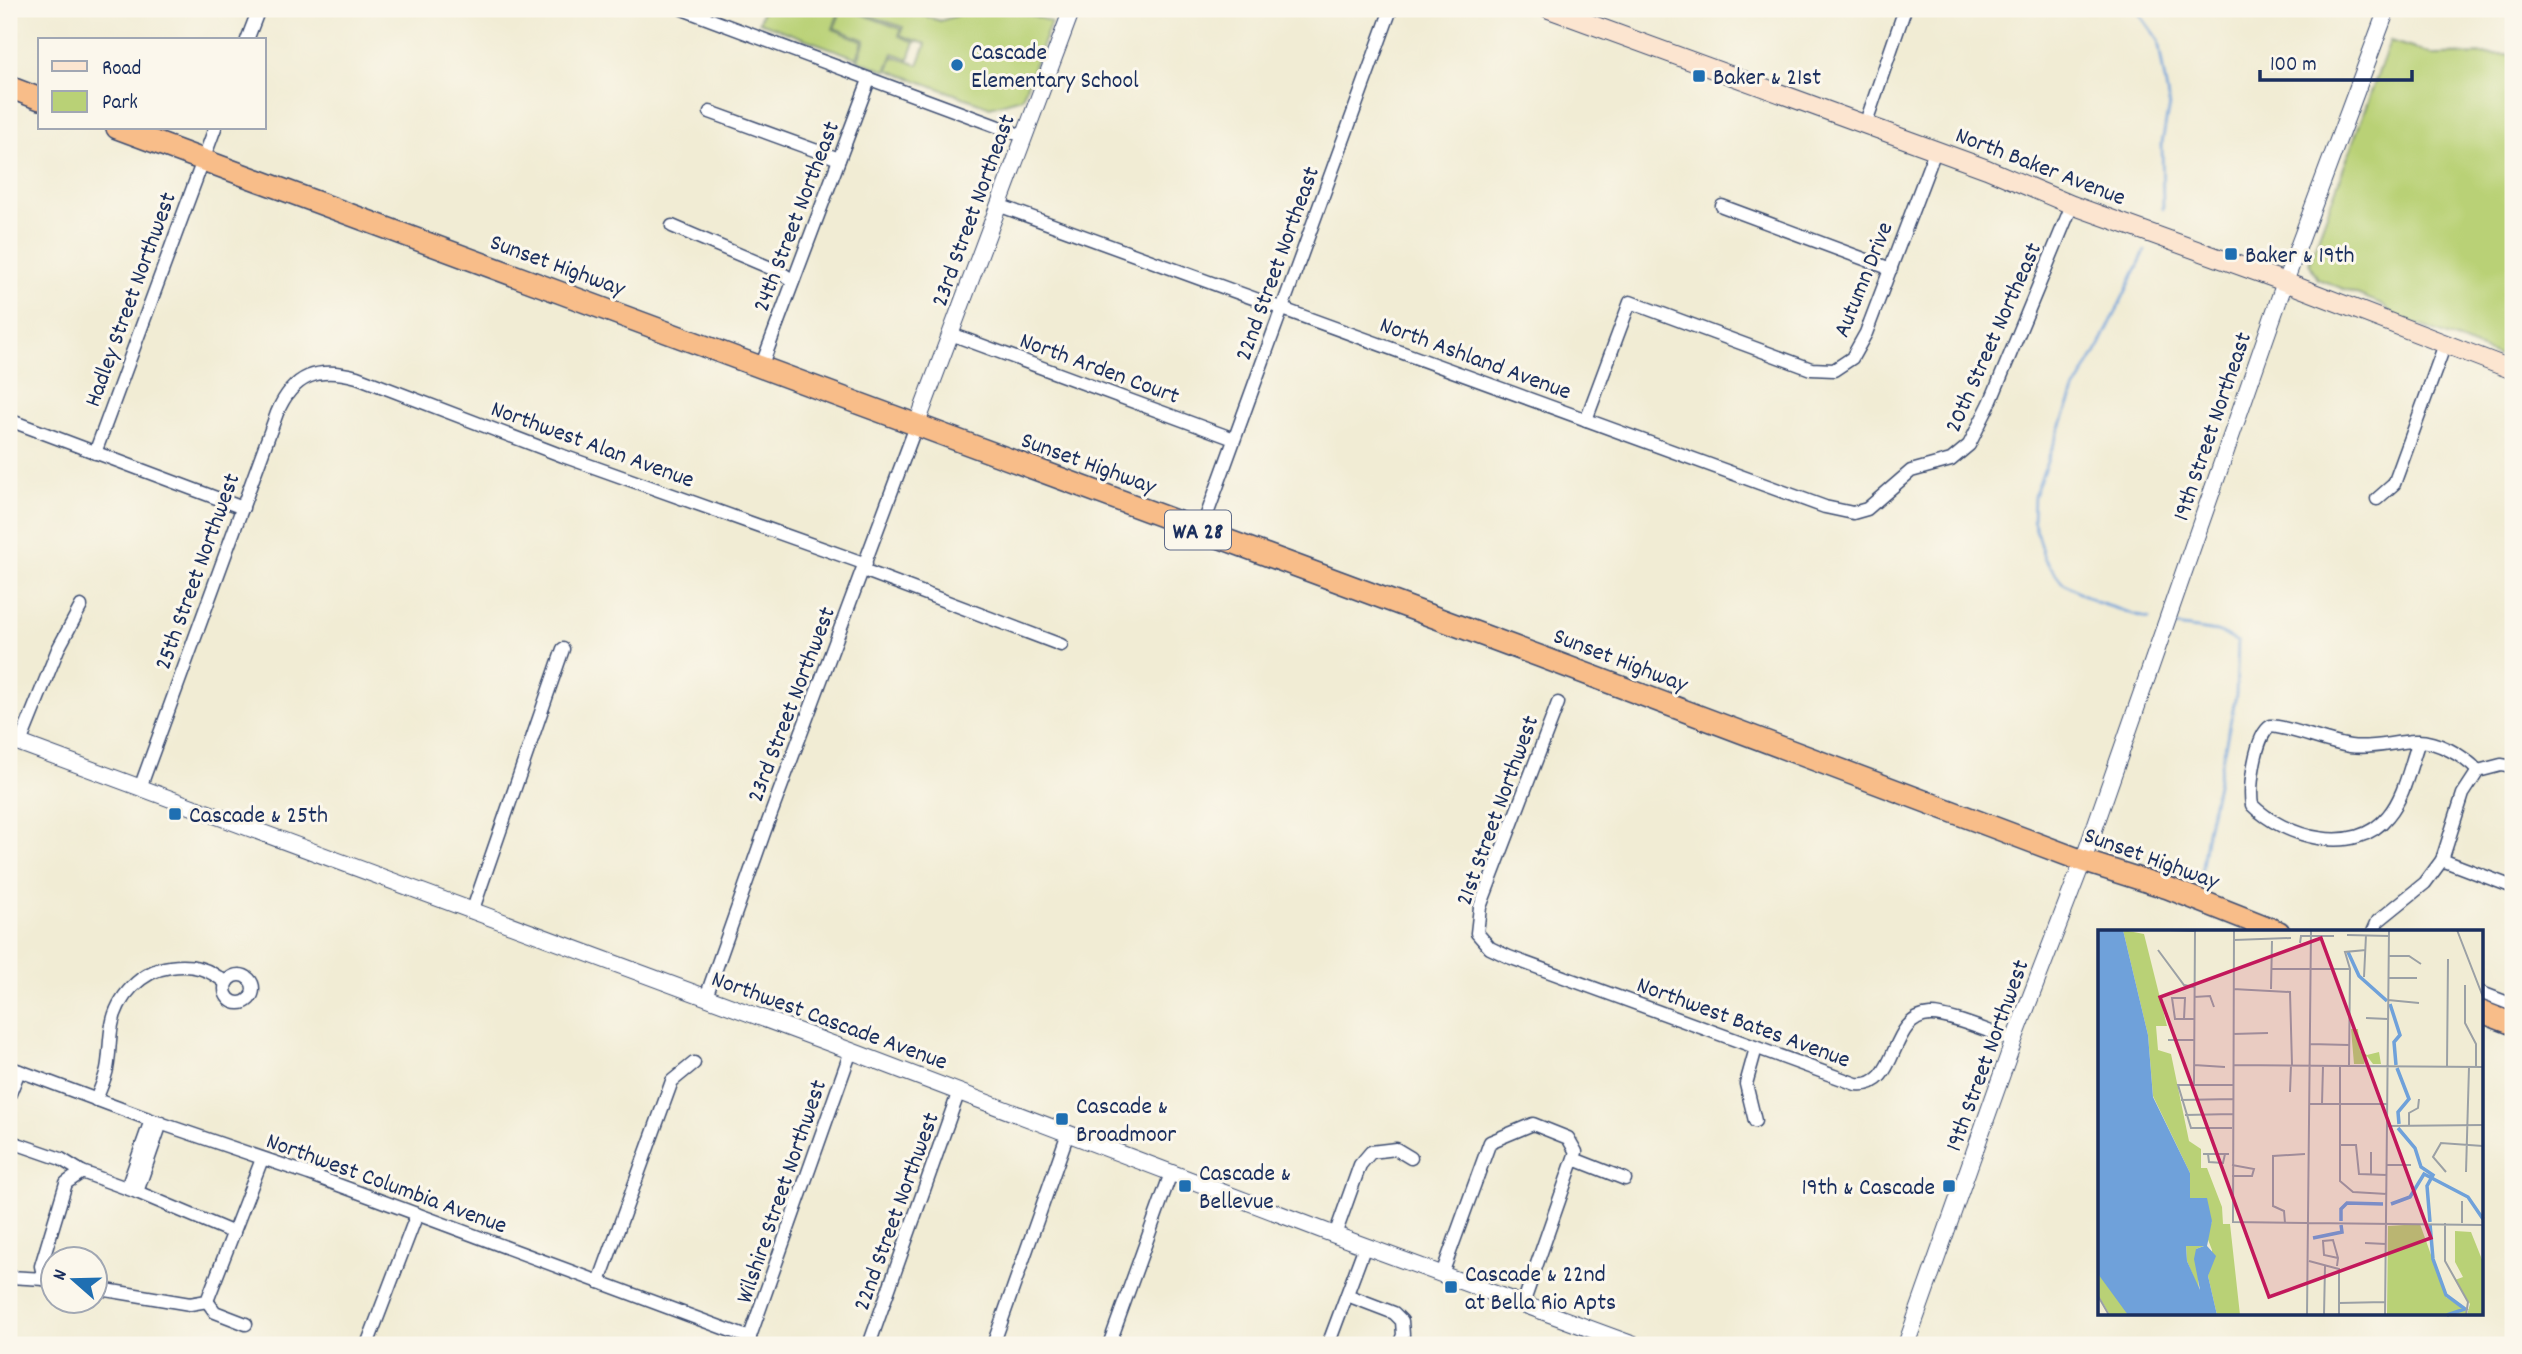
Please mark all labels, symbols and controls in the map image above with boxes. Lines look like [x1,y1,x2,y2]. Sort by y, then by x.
place label: Cascade Elementary School [971,37,1139,99]
legend [38,38,266,130]
scale bar [2260,38,2412,82]
text: 100 m [2270,51,2317,81]
text: Road [102,55,141,85]
marker: Cascade Elementary School [949,57,965,73]
place label: Baker & 21st [1713,62,1821,96]
marker: Baker & 21st [1691,68,1707,84]
text: Park [102,89,138,119]
street label: 23rd Street Northeast [924,110,1026,312]
street label: 24th Street Northeast [746,117,850,317]
street label: North Baker Avenue [1950,120,2130,216]
street label: 22nd Street Northeast [1228,162,1330,366]
street label: Hadley Street Northwest [77,188,187,412]
street label: Autumn Drive [1826,217,1903,343]
street label: Sunset Highway [485,227,631,307]
street label: 20th Street Northeast [1938,238,2052,439]
place label: Baker & 19th [2245,240,2355,274]
marker: Baker & 19th [2223,246,2239,262]
street label: North Ashland Avenue [1375,309,1575,410]
street label: North Arden Court [1014,325,1184,415]
street label: 19th Street Northeast [2166,328,2262,526]
street label: Northwest Alan Avenue [486,393,698,498]
street label: Sunset Highway [1016,425,1162,505]
street label: 25th Street Northwest [147,469,250,675]
road number: WA 28 [1165,510,1231,550]
street label: 23rd Street Northwest [740,602,846,808]
street label: Sunset Highway [1548,621,1693,704]
street label: 21st Street Northwest [1449,711,1549,911]
place label: Cascade & 25th [189,800,328,834]
marker: Cascade & 25th [167,806,183,822]
street label: Sunset Highway [2079,820,2225,900]
inset map [2098,930,2484,1316]
street label: 19th Street Northwest [1938,955,2039,1157]
street label: Northwest Cascade Avenue [706,963,952,1080]
street label: Northwest Bates Avenue [1631,969,1855,1078]
street label: Wilshire Street Northwest [729,1075,837,1308]
place label: Cascade & Broadmoor [1076,1091,1176,1153]
street label: 22nd Street Northwest [846,1108,950,1316]
marker: Cascade & Broadmoor [1054,1111,1070,1127]
street label: Northwest Columbia Avenue [261,1125,511,1244]
place label: Cascade & Bellevue [1199,1158,1291,1220]
place label: 19th & Cascade [1801,1172,1935,1206]
marker: Cascade & Bellevue [1177,1178,1193,1194]
marker: 19th & Cascade [1941,1178,1957,1194]
north arrow [38,1246,108,1316]
place label: Cascade & 22nd at Bella Rio Apts [1465,1259,1616,1321]
text: N [47,1266,76,1284]
marker: Cascade & 22nd at Bella Rio Apts [1443,1279,1459,1295]

